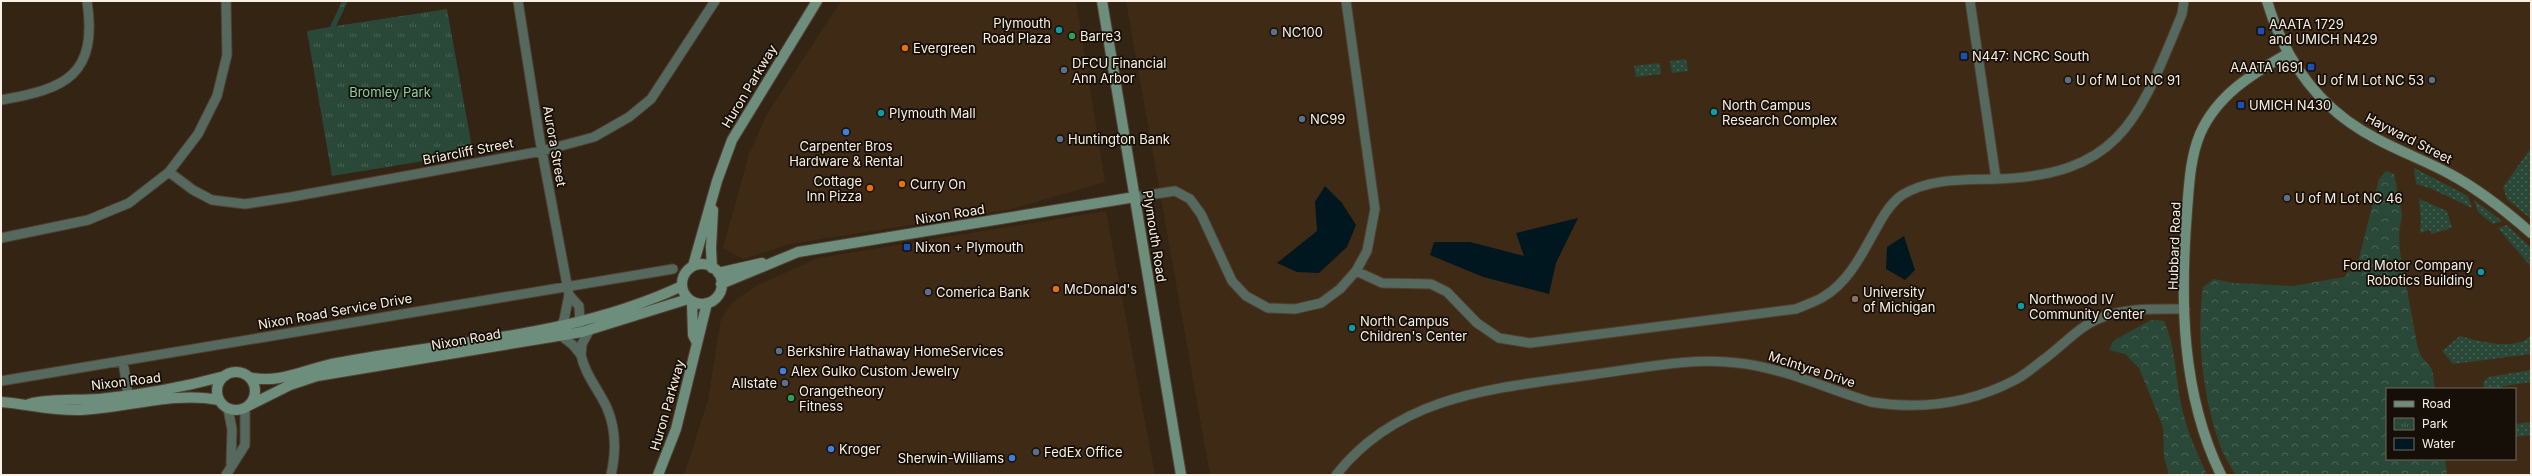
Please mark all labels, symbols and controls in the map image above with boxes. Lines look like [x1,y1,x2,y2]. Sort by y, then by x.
place label: Plymouth Road Plaza [983,15,1051,46]
place label: AAATA 1729 and UMICH N429 [2269,16,2378,47]
place label: NC100 [1282,24,1323,40]
marker: Plymouth Road Plaza [1054,25,1064,35]
marker: AAATA 1729 and UMICH N429 [2256,26,2266,36]
marker: NC100 [1269,27,1279,37]
place label: Barre3 [1080,28,1121,44]
marker: Barre3 [1067,31,1077,41]
place label: Evergreen [913,40,976,56]
street label: Huron Parkway [718,42,780,130]
marker: Evergreen [900,43,910,53]
place label: N447: NCRC South [1972,48,2089,64]
marker: N447: NCRC South [1959,51,1969,61]
place label: DFCU Financial Ann Arbor [1072,55,1166,86]
place label: AAATA 1691 [2230,59,2303,75]
marker: AAATA 1691 [2306,62,2316,72]
marker: DFCU Financial Ann Arbor [1059,65,1069,75]
place label: U of M Lot NC 91 [2076,72,2180,88]
place label: U of M Lot NC 53 [2317,72,2424,88]
marker: U of M Lot NC 91 [2063,75,2073,85]
marker: U of M Lot NC 53 [2427,75,2437,85]
park label: Bromley Park [349,84,431,100]
place label: North Campus Research Complex [1722,97,1837,128]
place label: UMICH N430 [2249,97,2331,113]
marker: UMICH N430 [2236,100,2246,110]
street label: Aurora Street [540,104,570,188]
place label: Plymouth Mall [889,105,976,121]
marker: North Campus Research Complex [1709,107,1719,117]
marker: Plymouth Mall [876,108,886,118]
street label: Hayward Street [2363,109,2455,167]
place label: NC99 [1310,111,1345,127]
marker: NC99 [1297,114,1307,124]
marker: Carpenter Bros Hardware & Rental [841,127,851,137]
place label: Huntington Bank [1068,131,1170,147]
street label: Briarcliff Street [421,134,515,168]
marker: Huntington Bank [1055,134,1065,144]
place label: Carpenter Bros Hardware & Rental [789,138,903,169]
place label: Cottage Inn Pizza [806,173,862,204]
place label: Curry On [910,176,966,192]
marker: Curry On [897,179,907,189]
marker: Cottage Inn Pizza [865,183,875,193]
street label: Plymouth Road [1140,189,1170,283]
place label: U of M Lot NC 46 [2295,190,2402,206]
marker: U of M Lot NC 46 [2282,193,2292,203]
street label: Nixon Road [914,201,986,227]
street label: Hubbard Road [2164,202,2184,290]
place label: Nixon + Plymouth [915,239,1024,255]
marker: Nixon + Plymouth [902,242,912,252]
place label: Ford Motor Company Robotics Building [2343,257,2473,288]
marker: Ford Motor Company Robotics Building [2476,267,2486,277]
place label: McDonald's [1064,281,1137,297]
place label: Comerica Bank [936,284,1030,300]
marker: McDonald's [1051,284,1061,294]
place label: University of Michigan [1863,284,1935,315]
marker: Comerica Bank [923,287,933,297]
street label: Nixon Road Service Drive [257,290,413,332]
place label: Northwood IV Community Center [2029,291,2145,322]
marker: University of Michigan [1850,294,1860,304]
marker: Northwood IV Community Center [2016,301,2026,311]
place label: North Campus Children's Center [1360,313,1467,344]
marker: North Campus Children's Center [1347,323,1357,333]
street label: Nixon Road [430,325,502,353]
place label: Berkshire Hathaway HomeServices [787,343,1004,359]
marker: Berkshire Hathaway HomeServices [774,346,784,356]
street label: McIntyre Drive [1767,347,1857,391]
street label: Huron Parkway [646,358,688,452]
place label: Alex Gulko Custom Jewelry [791,363,959,379]
marker: Alex Gulko Custom Jewelry [778,366,788,376]
street label: Nixon Road [90,369,162,393]
place label: Allstate [732,375,777,391]
marker: Allstate [780,378,790,388]
place label: Orangetheory Fitness [799,383,884,414]
legend [2386,388,2516,460]
marker: Orangetheory Fitness [786,393,796,403]
text: Road [2422,396,2451,411]
text: Park [2422,416,2448,431]
text: Water [2422,436,2456,451]
place label: Kroger [839,441,881,457]
marker: Kroger [826,444,836,454]
place label: FedEx Office [1044,444,1122,460]
marker: FedEx Office [1031,447,1041,457]
place label: Sherwin-Williams [898,450,1004,466]
marker: Sherwin-Williams [1007,453,1017,463]

